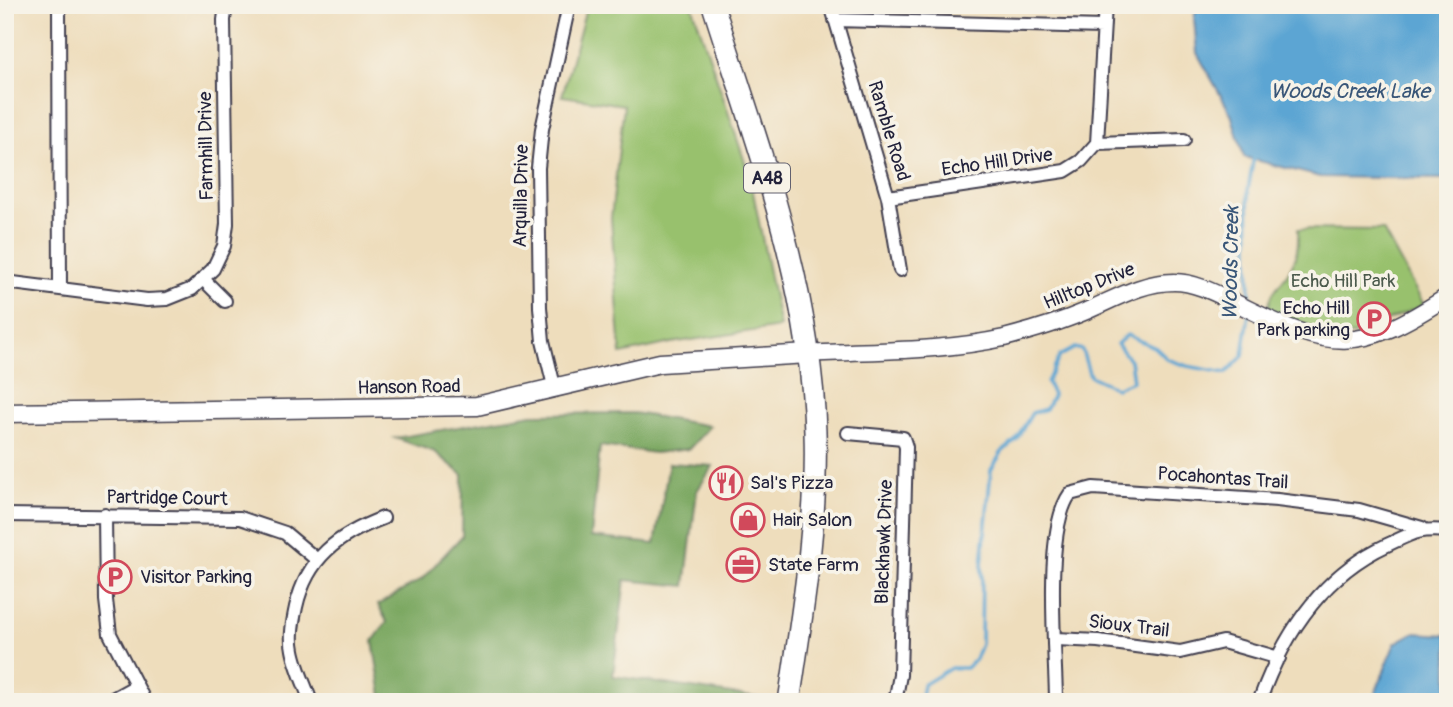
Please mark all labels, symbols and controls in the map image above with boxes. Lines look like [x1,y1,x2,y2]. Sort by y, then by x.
street label: Ramble Road [862,78,916,184]
water label: Woods Creek Lake [1270,78,1432,105]
street label: Farmhill Drive [193,91,219,201]
street label: Echo Hill Drive [940,142,1055,182]
street label: Arquilla Drive [508,143,534,248]
road number: A48 [744,163,790,192]
water label: Woods Creek [1217,203,1246,320]
street label: Hilltop Drive [1040,257,1139,315]
park label: Echo Hill Park [1291,269,1395,293]
place label: Echo Hill Park parking [1257,296,1350,342]
parking icon: Echo Hill Park parking [1355,300,1393,338]
street label: Hanson Road [357,374,461,400]
street label: Pocahontas Trail [1157,461,1289,495]
restaurant icon: Sal's Pizza [707,464,745,502]
place label: Sal's Pizza [750,471,833,495]
street label: Blackhawk Drive [870,479,898,605]
street label: Partridge Court [106,485,228,511]
shop icon: Hair Salon [729,501,767,539]
place label: Hair Salon [772,508,852,532]
office icon: State Farm [724,546,762,584]
place label: State Farm [768,553,859,577]
parking icon: Visitor Parking [96,558,134,596]
place label: Visitor Parking [140,565,252,589]
street label: Sioux Trail [1087,609,1171,643]

